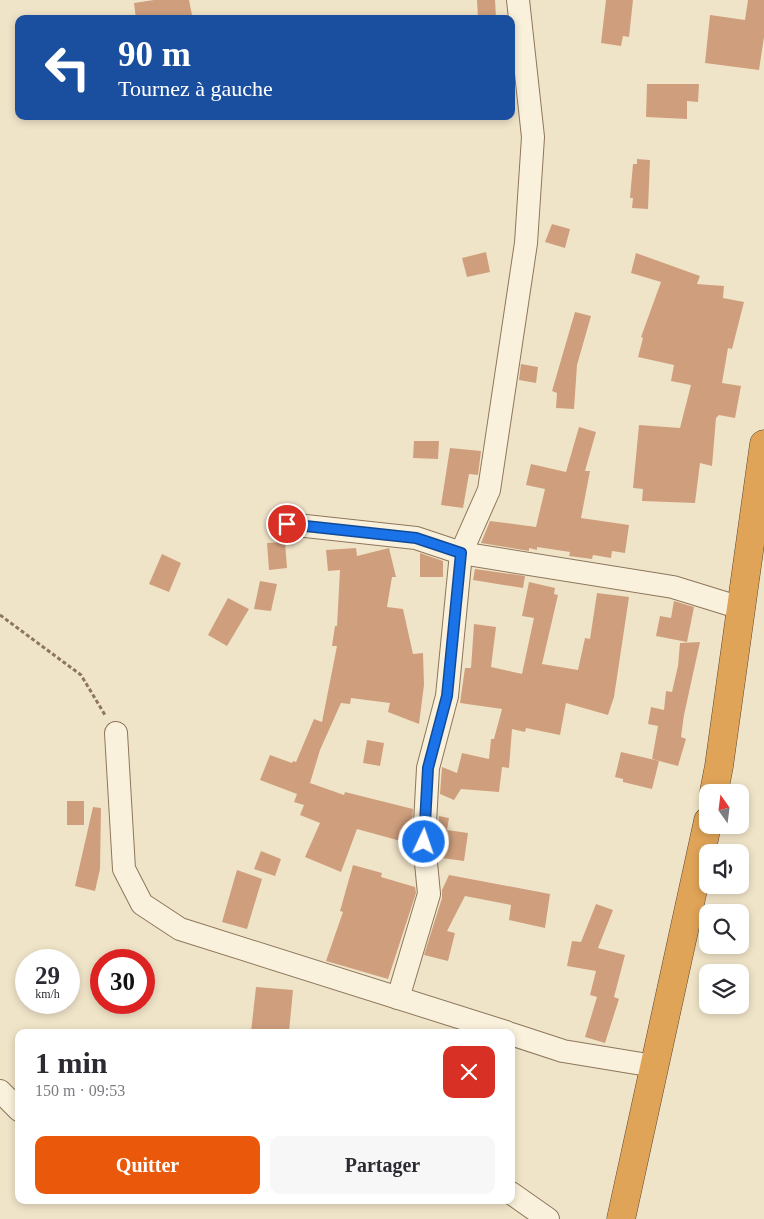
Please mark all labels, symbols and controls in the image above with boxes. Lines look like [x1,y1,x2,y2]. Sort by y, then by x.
icon: left [35,35,100,100]
text: 90 m [118,35,191,74]
text: Tournez à gauche [118,76,273,101]
pin [266,503,308,545]
icon: arrive [273,510,301,538]
north arrow [699,784,749,834]
map controls [699,784,749,1014]
position arrow [397,815,449,867]
button: sound [699,844,749,894]
button: search [699,904,749,954]
speed limit sign: 30 [90,949,155,1014]
text: 29 [35,962,60,989]
button: layers [699,964,749,1014]
text: km/h [35,987,60,1001]
text: 1 min [35,1046,108,1079]
button: close [443,1046,495,1098]
text: 150 m · 09:53 [35,1082,125,1099]
button: Quitter [35,1136,260,1194]
button: Partager [270,1136,495,1194]

